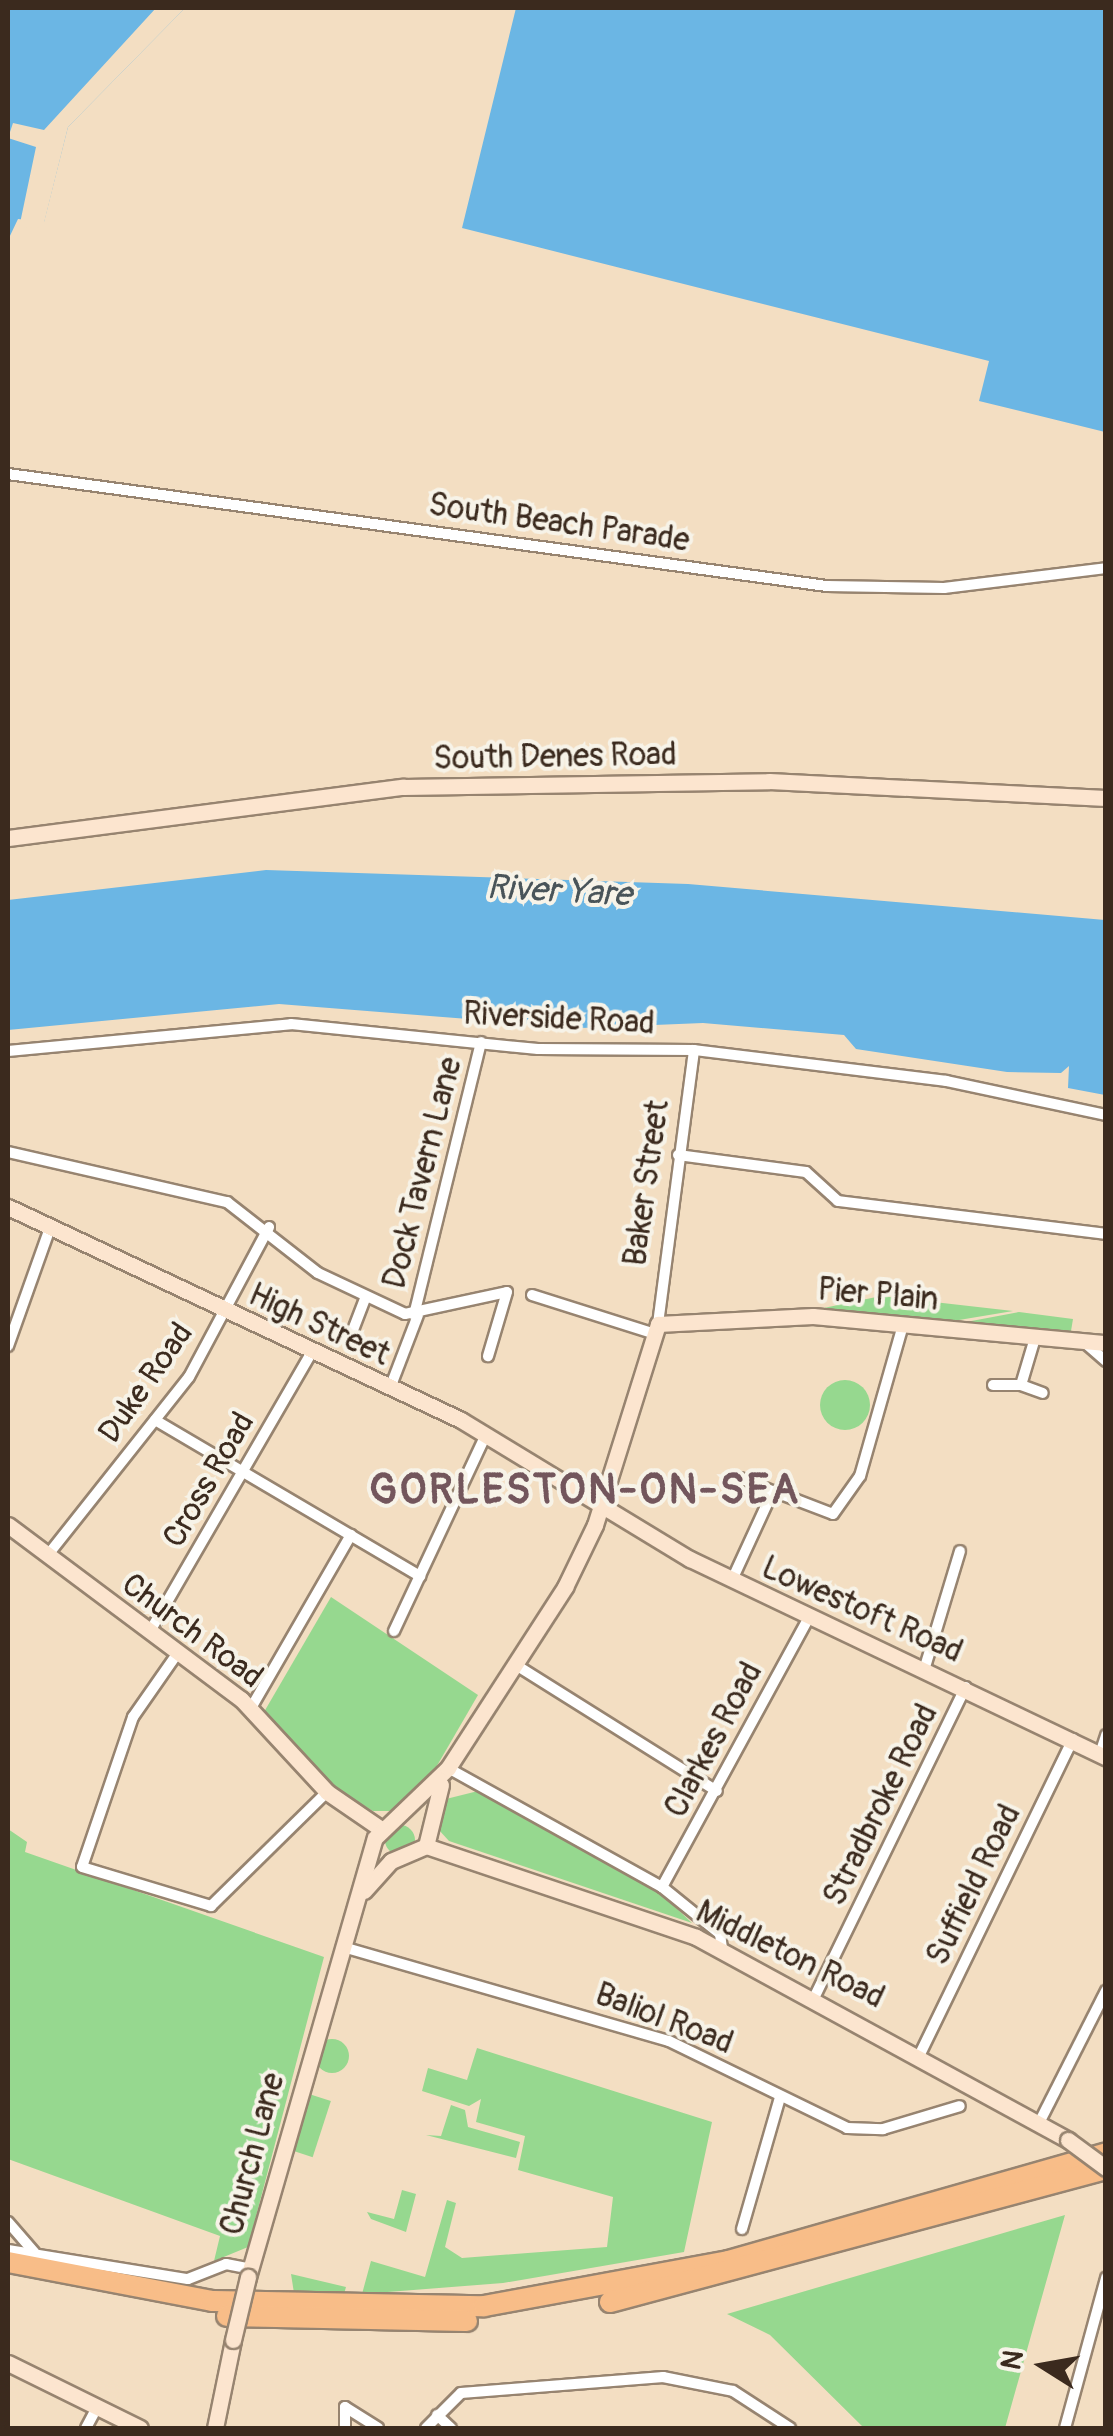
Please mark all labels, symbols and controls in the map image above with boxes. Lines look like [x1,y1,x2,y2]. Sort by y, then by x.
street label: South Beach Parade [426,486,692,560]
street label: South Denes Road [433,736,677,778]
water label: River Yare [486,866,632,916]
street label: Riverside Road [462,995,656,1043]
street label: Dock Tavern Lane [376,1053,470,1293]
street label: Baker Street [616,1098,678,1268]
street label: Pier Plain [816,1271,940,1319]
street label: High Street [242,1276,396,1374]
street label: Duke Road [91,1316,201,1450]
street label: Cross Road [155,1406,263,1554]
district label: GORLESTON-ON-SEA [369,1465,801,1515]
street label: Lowestoft Road [756,1549,968,1671]
street label: Church Road [114,1565,270,1697]
street label: Clarkes Road [657,1656,771,1824]
street label: Stradbroke Road [816,1698,946,1912]
street label: Suffield Road [919,1799,1029,1971]
street label: Middleton Road [690,1893,890,2017]
street label: Baliol Road [590,1975,738,2063]
street label: Church Lane [213,2069,293,2239]
north arrow [993,2316,1093,2416]
text: N [994,2348,1032,2373]

